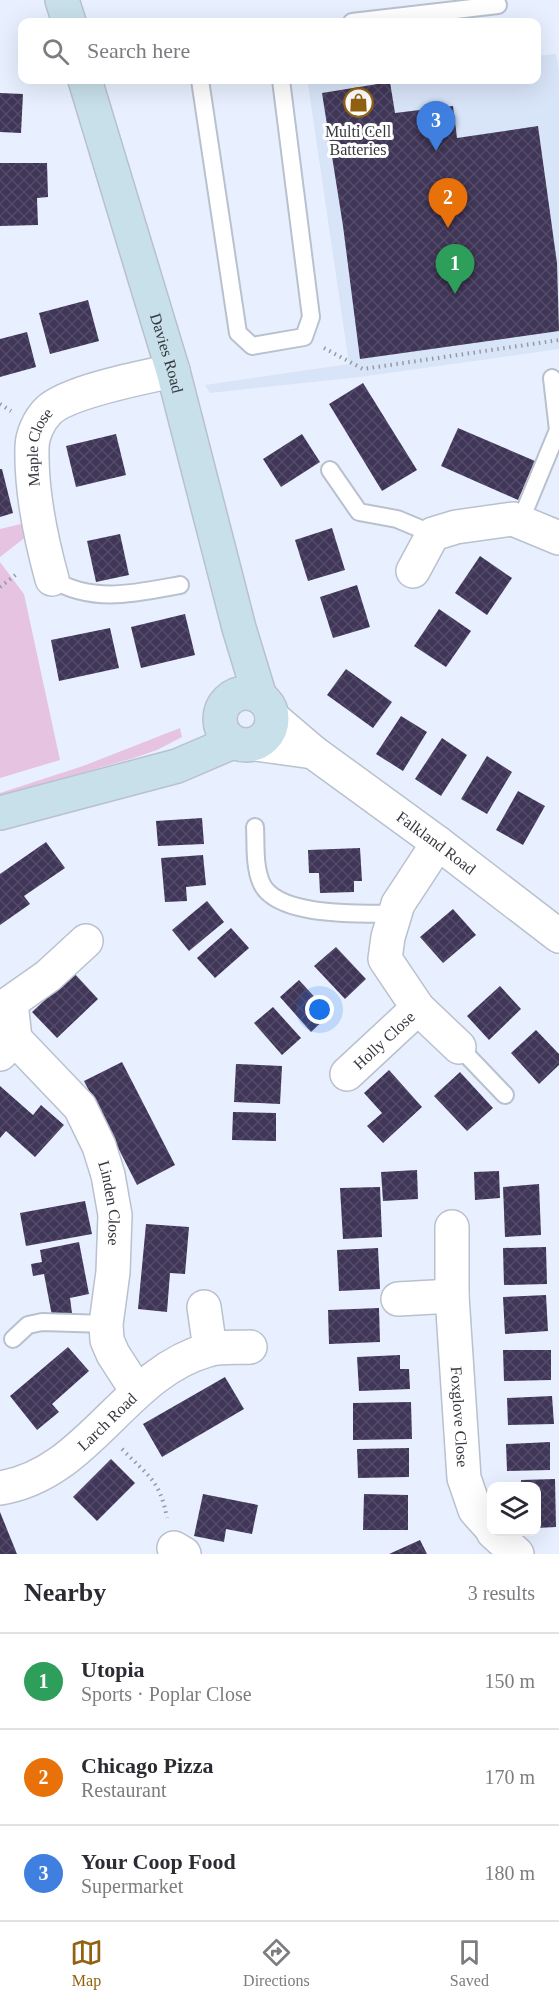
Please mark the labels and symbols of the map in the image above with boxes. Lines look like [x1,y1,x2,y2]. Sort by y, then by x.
shop icon: Multi Cell Batteries [342,87,374,119]
pin: 3 [416,102,456,151]
place label: Multi Cell Batteries [325,123,392,158]
pin: 2 [428,178,468,228]
pin: 1 [436,244,474,294]
street label: Davies Road [147,311,187,395]
street label: Maple Close [23,404,55,487]
street label: Falkland Road [394,808,479,877]
your location [305,995,334,1024]
street label: Holly Close [350,1008,418,1072]
street label: Linden Close [96,1158,124,1246]
street label: Foxglove Close [448,1366,472,1468]
street label: Larch Road [74,1389,140,1454]

